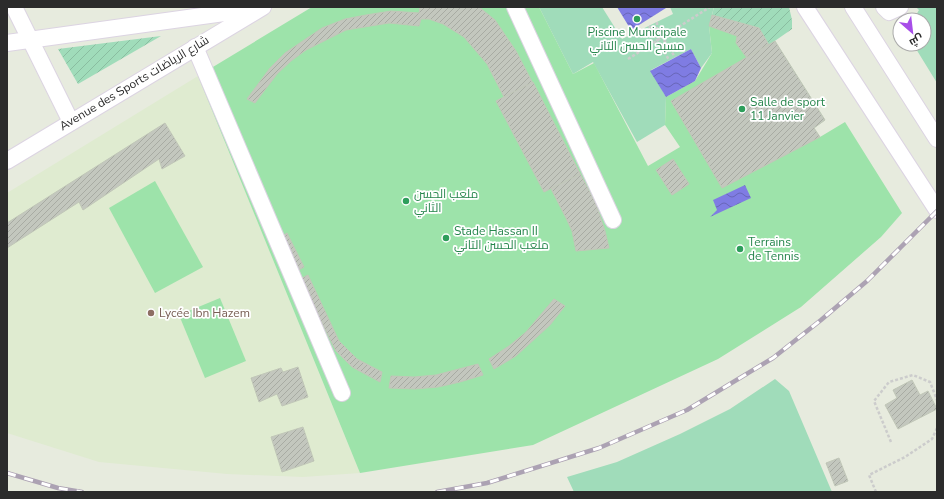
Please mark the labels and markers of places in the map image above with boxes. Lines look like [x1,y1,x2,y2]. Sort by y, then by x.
marker: Piscine Municipale مسبح الحسن التاني [632,14,642,24]
place label: Piscine Municipale مسبح الحسن التاني [588,24,686,56]
place label: Salle de sport 11 Janvier [750,94,826,124]
marker: Salle de sport 11 Janvier [737,104,747,114]
place label: ملعب الحسن الثاني [414,186,478,218]
marker: ملعب الحسن الثاني [401,196,411,206]
place label: Stade Hassan II ملعب الحسن التاني [454,223,549,255]
marker: Stade Hassan II ملعب الحسن التاني [441,233,451,243]
place label: Terrains de Tennis [748,234,800,264]
marker: Terrains de Tennis [735,244,745,254]
place label: Lycée Ibn Hazem [159,305,250,321]
marker: Lycée Ibn Hazem [146,308,156,318]

